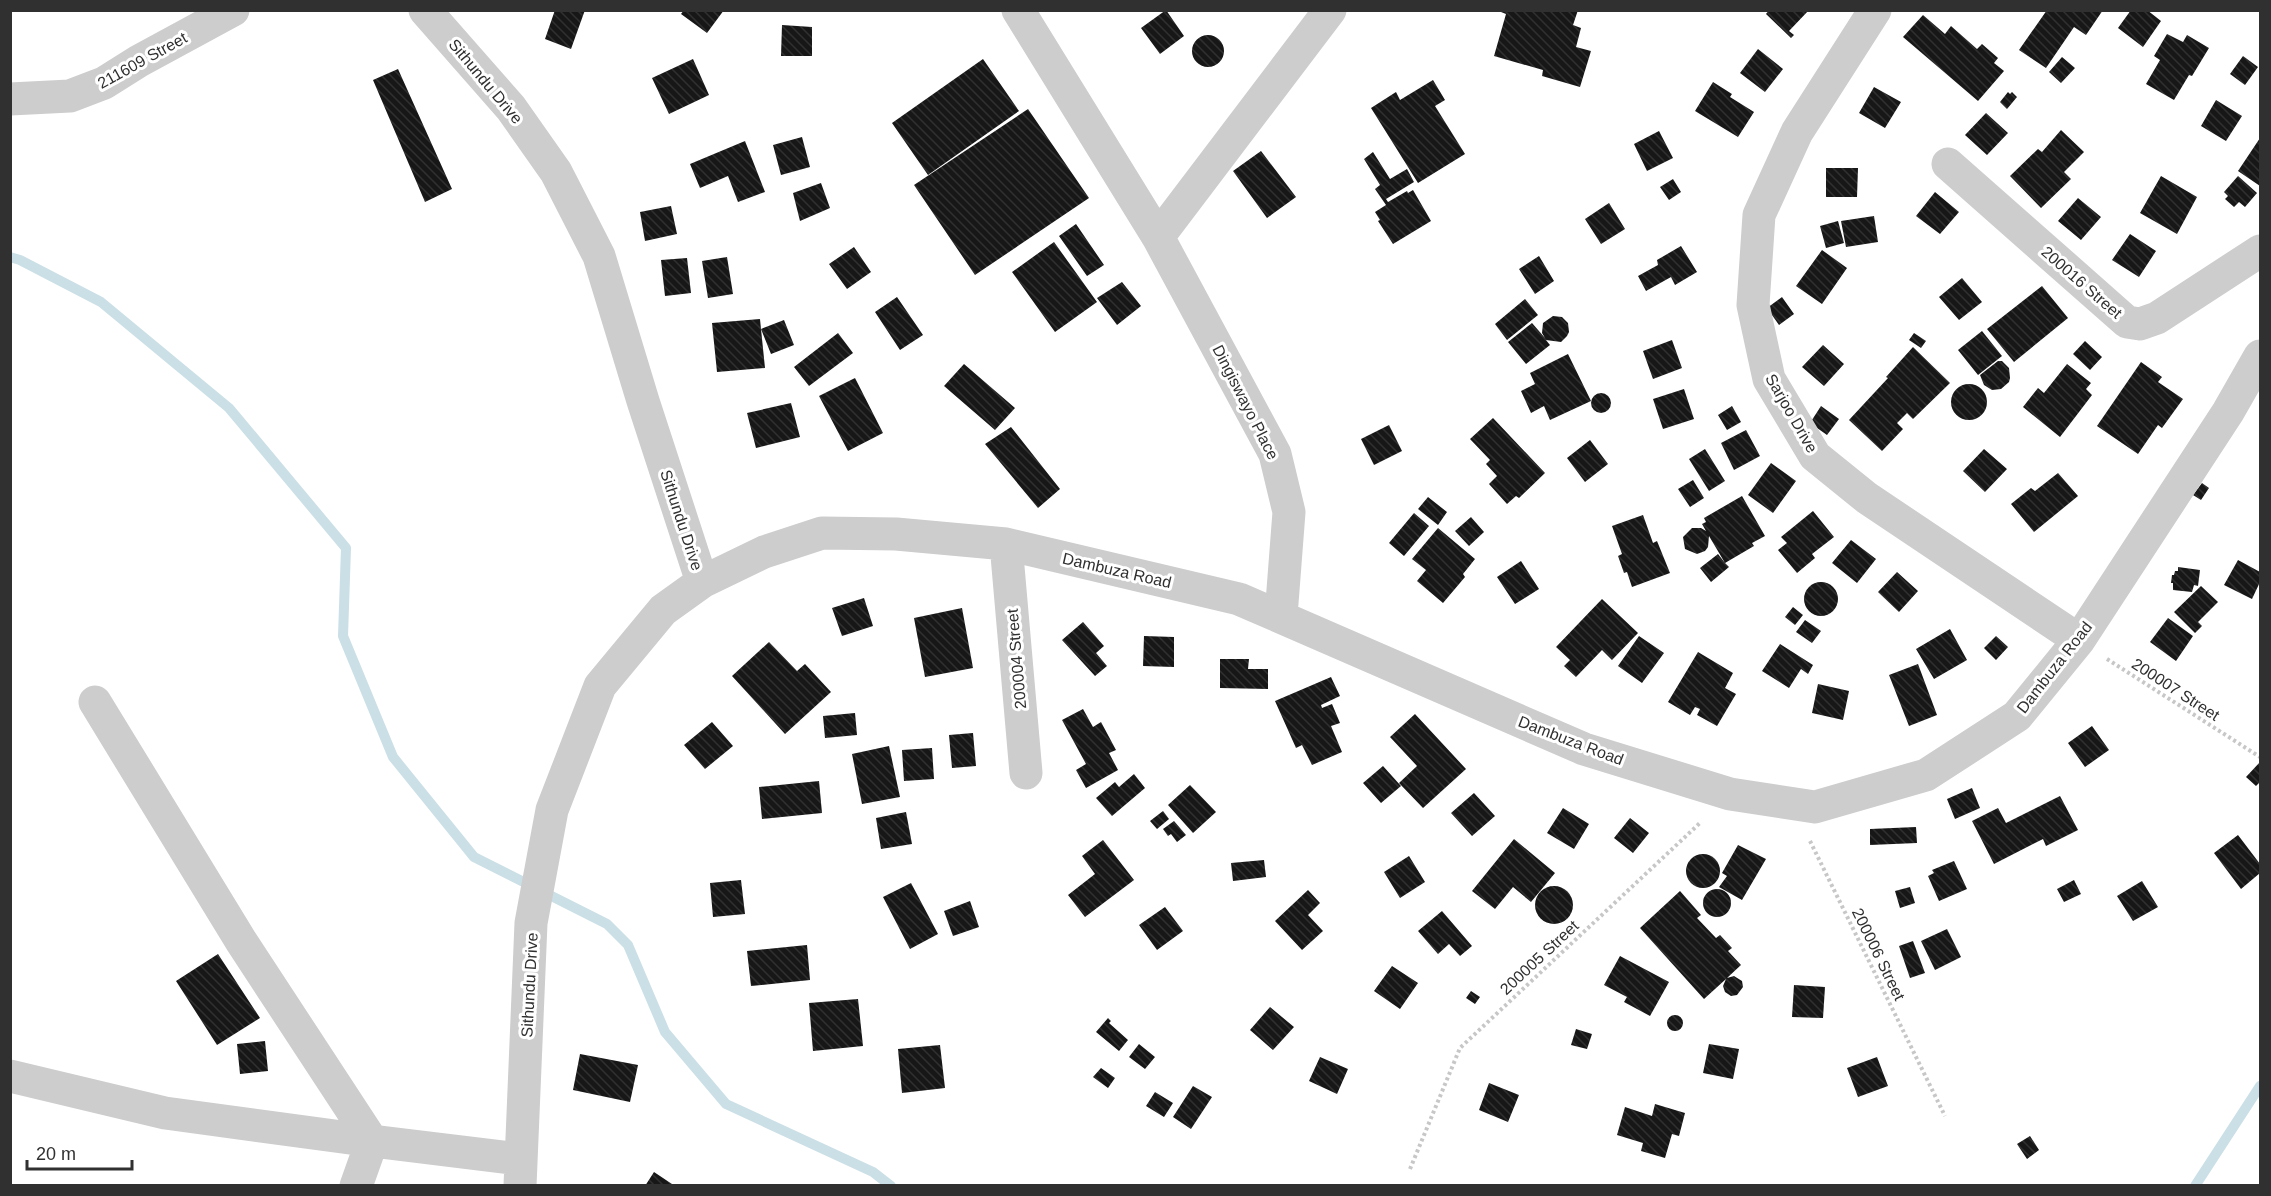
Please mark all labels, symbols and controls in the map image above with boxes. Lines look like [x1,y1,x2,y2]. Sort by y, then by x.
street label: 211609 Street [95,29,190,92]
street label: Sithundu Drive [445,36,526,127]
street label: 200016 Street [2038,243,2126,322]
street label: Dingiswayo Place [1209,342,1282,462]
street label: Sarjoo Drive [1762,371,1821,456]
street label: Sithundu Drive [657,468,706,573]
street label: Dambuza Road [1061,550,1173,591]
street label: 200004 Street [1004,608,1029,710]
street label: Dambuza Road [2013,618,2095,716]
street label: 200007 Street [2129,655,2223,724]
street label: Dambuza Road [1516,713,1626,768]
street label: 200006 Street [1849,905,1908,1004]
street label: 200005 Street [1497,916,1582,998]
street label: Sithundu Drive [518,932,541,1038]
scale bar [27,1133,132,1171]
text: 20 m [36,1144,76,1164]

